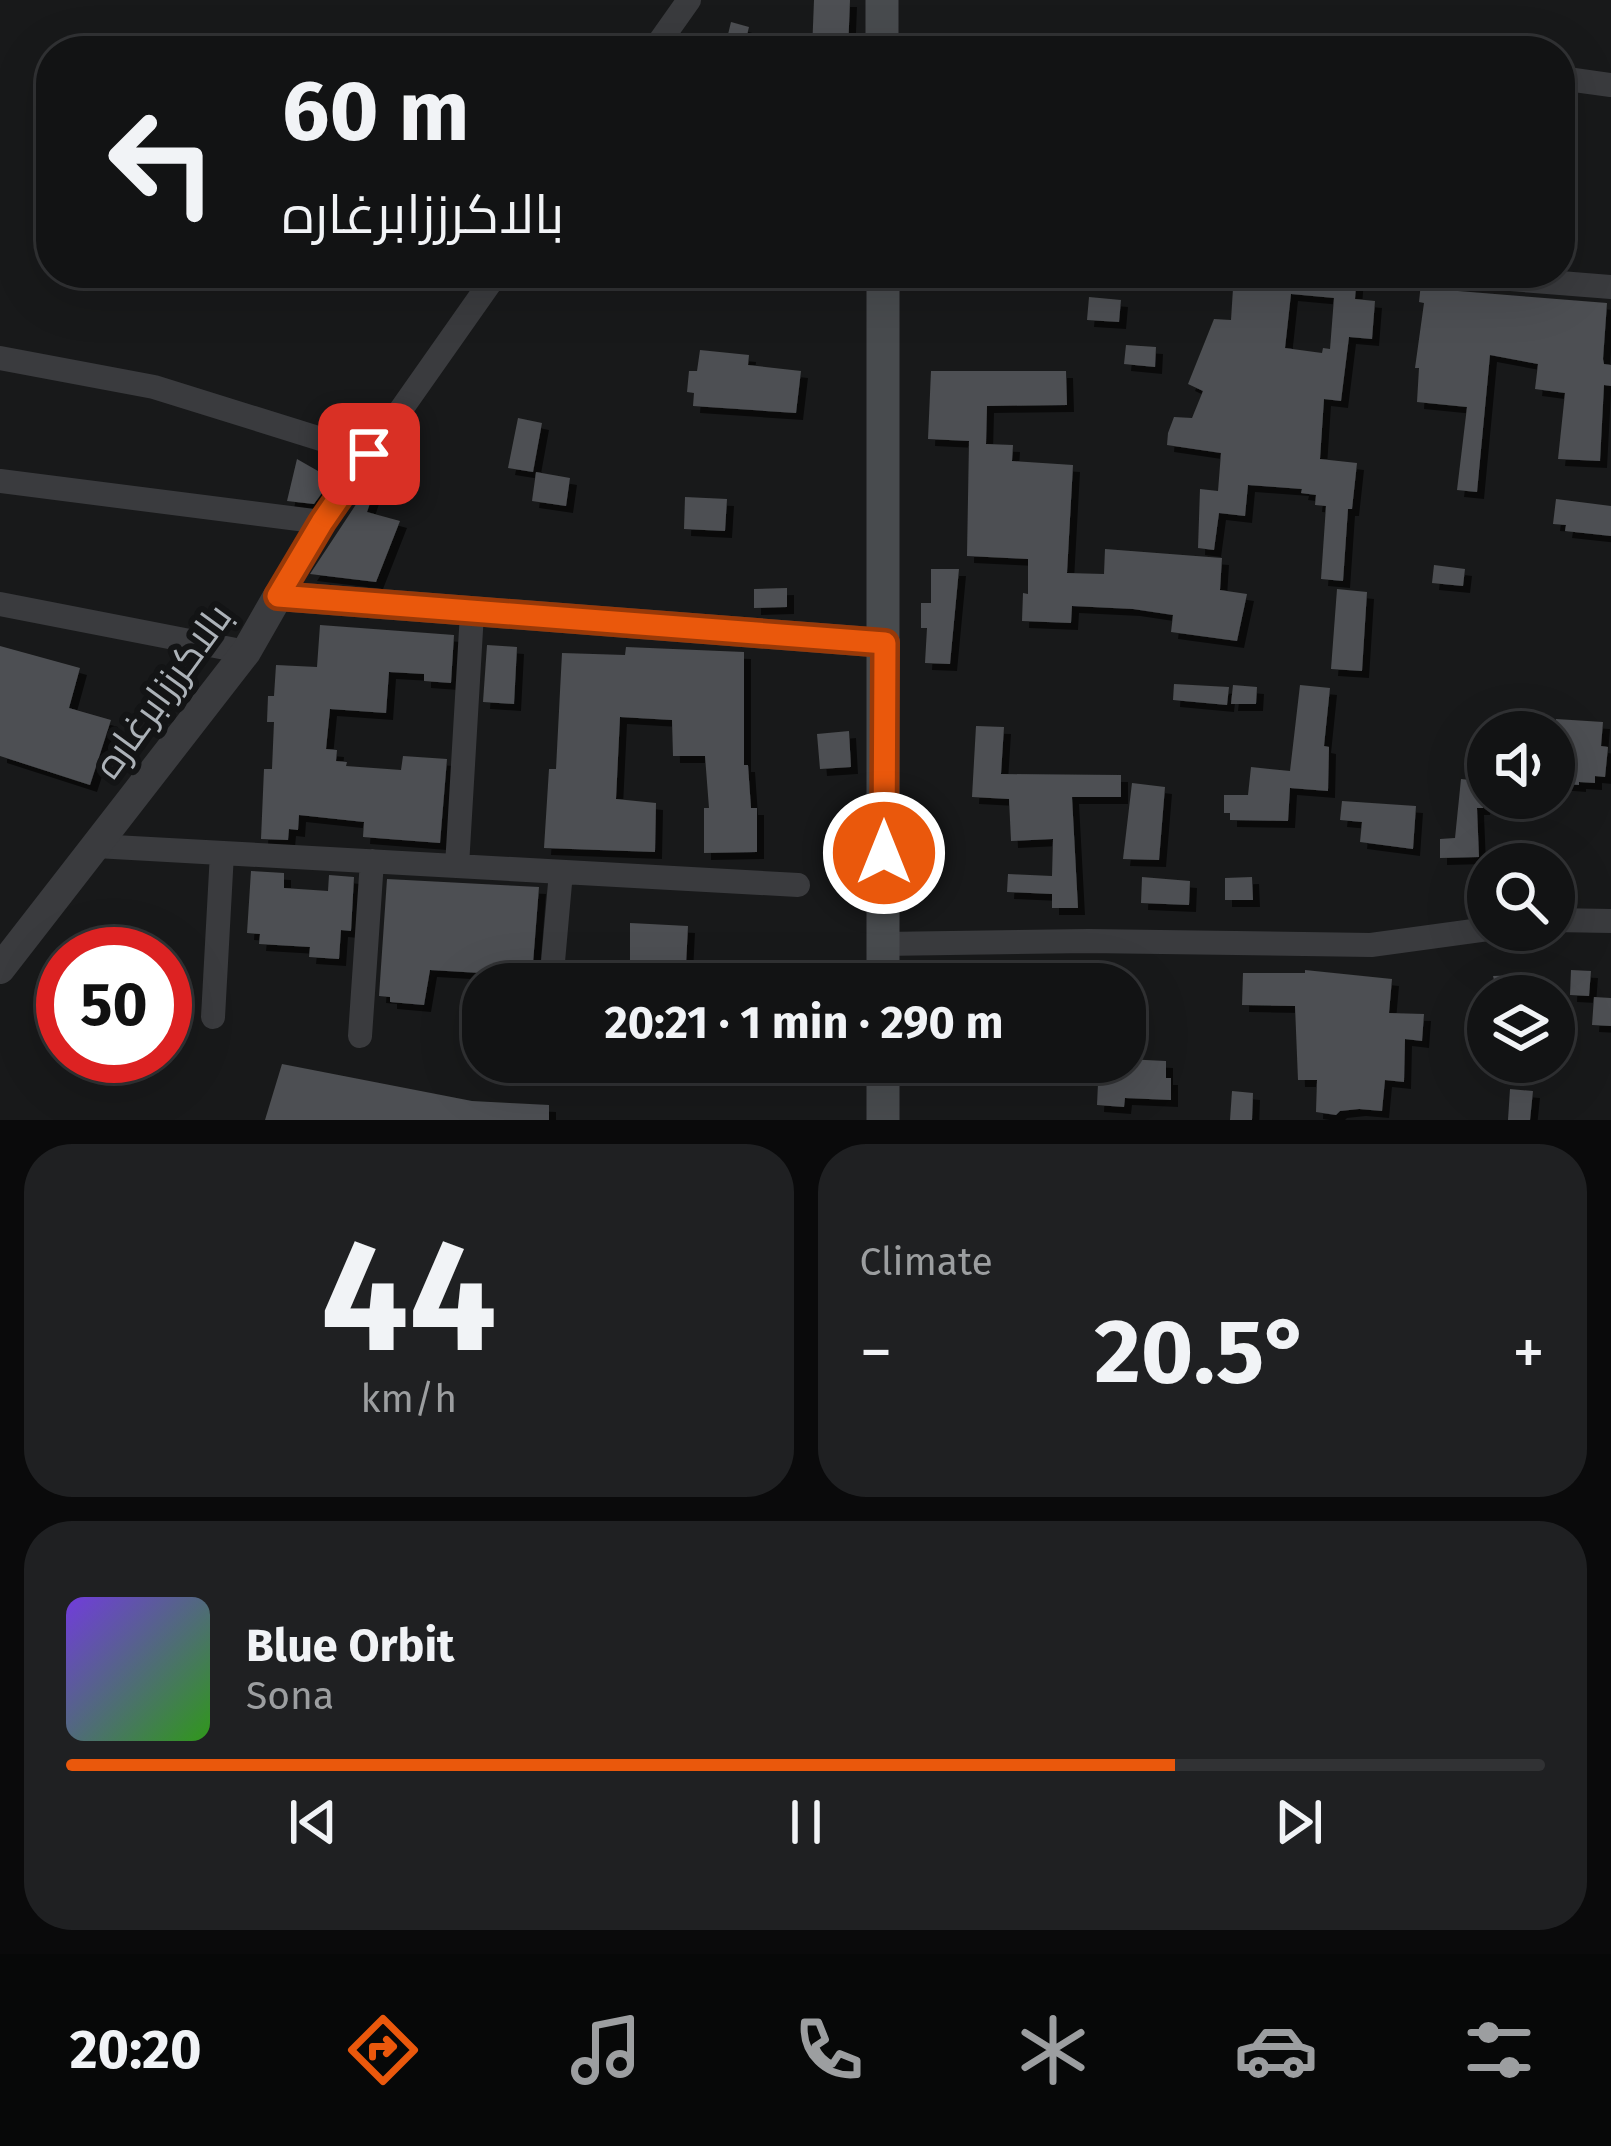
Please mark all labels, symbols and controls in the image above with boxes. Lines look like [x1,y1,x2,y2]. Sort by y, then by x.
text: 60 m [282,61,469,162]
icon: left [84,84,240,240]
text: بالاکرززابرغاره [282,183,564,247]
pin [318,403,420,505]
icon: arrive [336,421,402,487]
street label: بالاکرززابرغاره [84,595,242,787]
map controls [1467,711,1575,1083]
button: sound [1467,711,1575,819]
position arrow [821,790,947,916]
button: search [1467,843,1575,951]
speed limit sign: 50 [36,927,192,1083]
button: layers [1467,975,1575,1083]
text: 20:21 · 1 min · 290 m [604,996,1004,1050]
text: 44 [321,1204,497,1391]
text: Climate [860,1239,993,1285]
text: 20.5° [1094,1298,1310,1406]
text: − [860,1313,893,1392]
text: + [1512,1313,1545,1392]
text: km/h [360,1376,457,1422]
text: Blue Orbit [246,1619,454,1673]
text: Sona [246,1673,334,1719]
icon: previous [280,1789,346,1855]
icon: pause [773,1789,839,1855]
icon: next [1266,1789,1332,1855]
icon: directions [341,2008,425,2092]
icon: music [564,2008,648,2092]
icon: phone [787,2008,871,2092]
icon: climate [1011,2008,1095,2092]
icon: car [1234,2008,1318,2092]
icon: filters [1457,2008,1541,2092]
text: 20:20 [70,2018,202,2082]

